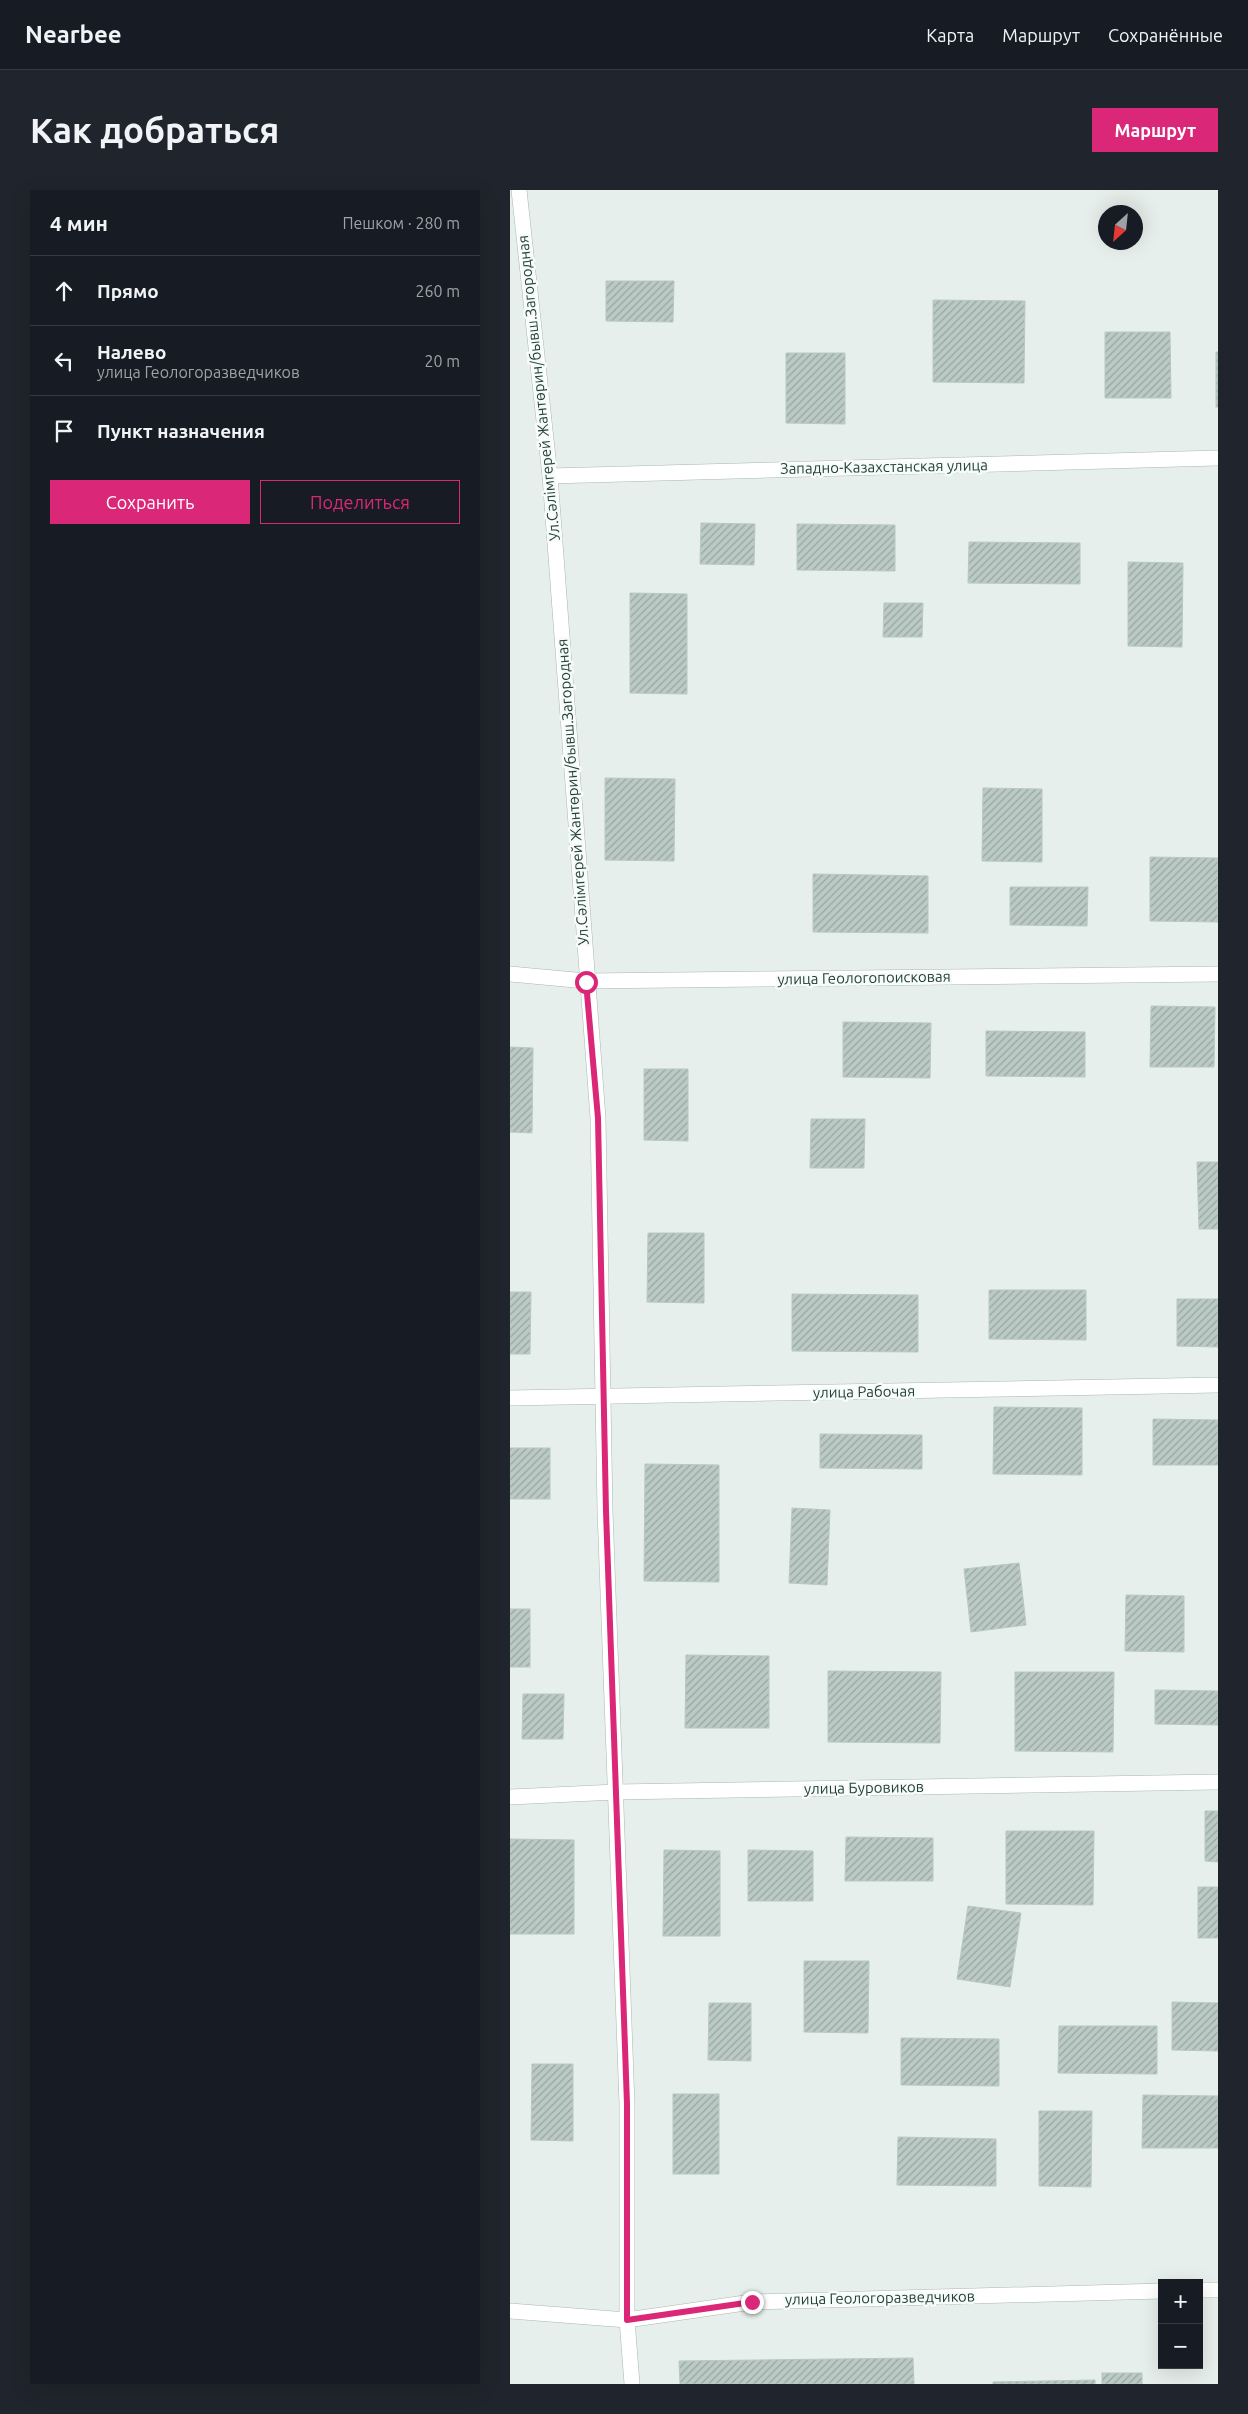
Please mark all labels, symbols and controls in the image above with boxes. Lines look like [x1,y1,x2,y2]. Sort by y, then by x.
text: Nearbee [25,21,122,48]
text: Карта [926,25,974,45]
text: Маршрут [1002,25,1080,45]
text: Сохранённые [1108,25,1223,45]
button: Маршрут [1092,108,1218,152]
text: Как добраться [30,110,279,150]
north arrow [1098,205,1143,250]
text: 4 мин [50,211,108,235]
text: Пешком · 280 m [342,214,460,232]
street label: Ул.Сәлімгерей Жантөрин/бывш.Загородная [514,234,563,542]
icon: ahead [50,277,78,305]
text: Прямо [97,280,159,302]
text: 260 m [415,282,460,300]
text: Налево [97,341,166,363]
icon: left [50,347,78,375]
text: 20 m [424,352,460,370]
text: улица Геологоразведчиков [97,363,300,381]
icon: arrive [50,417,78,445]
text: Пункт назначения [97,420,265,442]
street label: Западно-Казахстанская улица [780,456,988,477]
button: Сохранить [50,480,250,524]
button: Поделиться [260,480,460,524]
street label: Ул.Сәлімгерей Жантөрин/бывш.Загородная [553,638,592,946]
street label: улица Геологопоисковая [777,967,951,988]
route start [575,971,598,994]
street label: улица Рабочая [813,1382,915,1401]
street label: улица Буровиков [804,1778,924,1797]
map controls [1158,2279,1203,2369]
button: + [1158,2279,1203,2324]
street label: улица Геологоразведчиков [785,2287,975,2308]
route end [741,2291,764,2314]
button: − [1158,2324,1203,2369]

